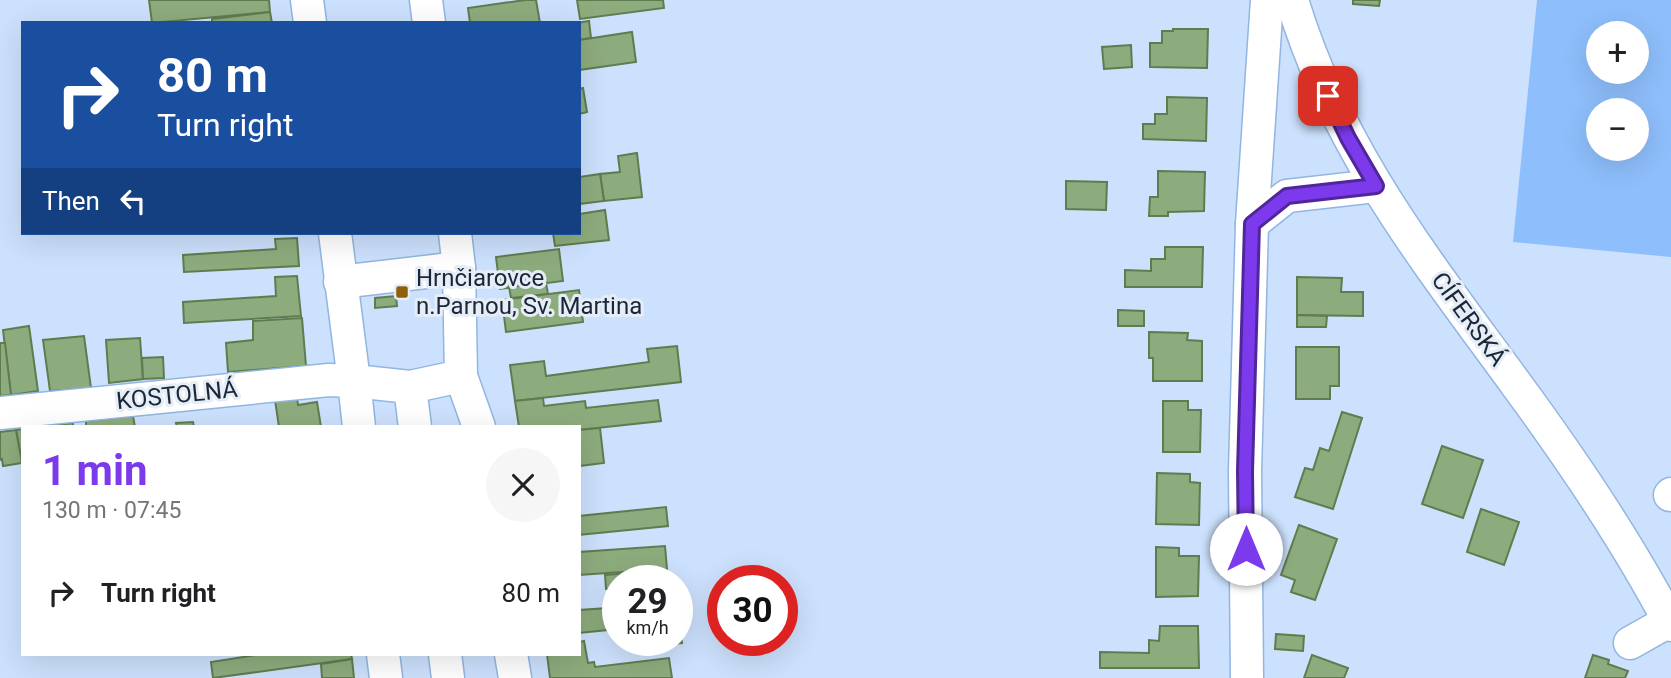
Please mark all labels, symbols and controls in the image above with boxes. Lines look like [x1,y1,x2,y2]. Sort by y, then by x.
map controls [1586,21,1649,161]
button: + [1586,21,1649,84]
text: 80 m [157,47,268,104]
icon: right [42,49,133,140]
pin [1298,66,1358,126]
icon: arrive [1309,77,1347,115]
button: − [1586,98,1649,161]
text: Turn right [157,106,293,144]
icon: left [114,182,152,220]
text: Then [42,186,100,216]
place label: Hrnčiarovce n.Parnou, Sv. Martina [416,264,642,320]
street label: CÍFERSKÁ [1426,267,1513,372]
marker: Hrnčiarovce n.Parnou, Sv. Martina [394,284,410,300]
street label: KOSTOLNÁ [115,375,239,415]
text: 1 min [42,446,148,495]
button: close [486,448,560,522]
text: 130 m · 07:45 [42,497,181,524]
position arrow [1209,512,1283,586]
speed limit sign: 30 [707,565,798,656]
icon: right [42,574,80,612]
text: Turn right [101,578,216,608]
text: 80 m [502,578,560,608]
text: 29 [627,581,668,622]
text: km/h [626,617,669,638]

